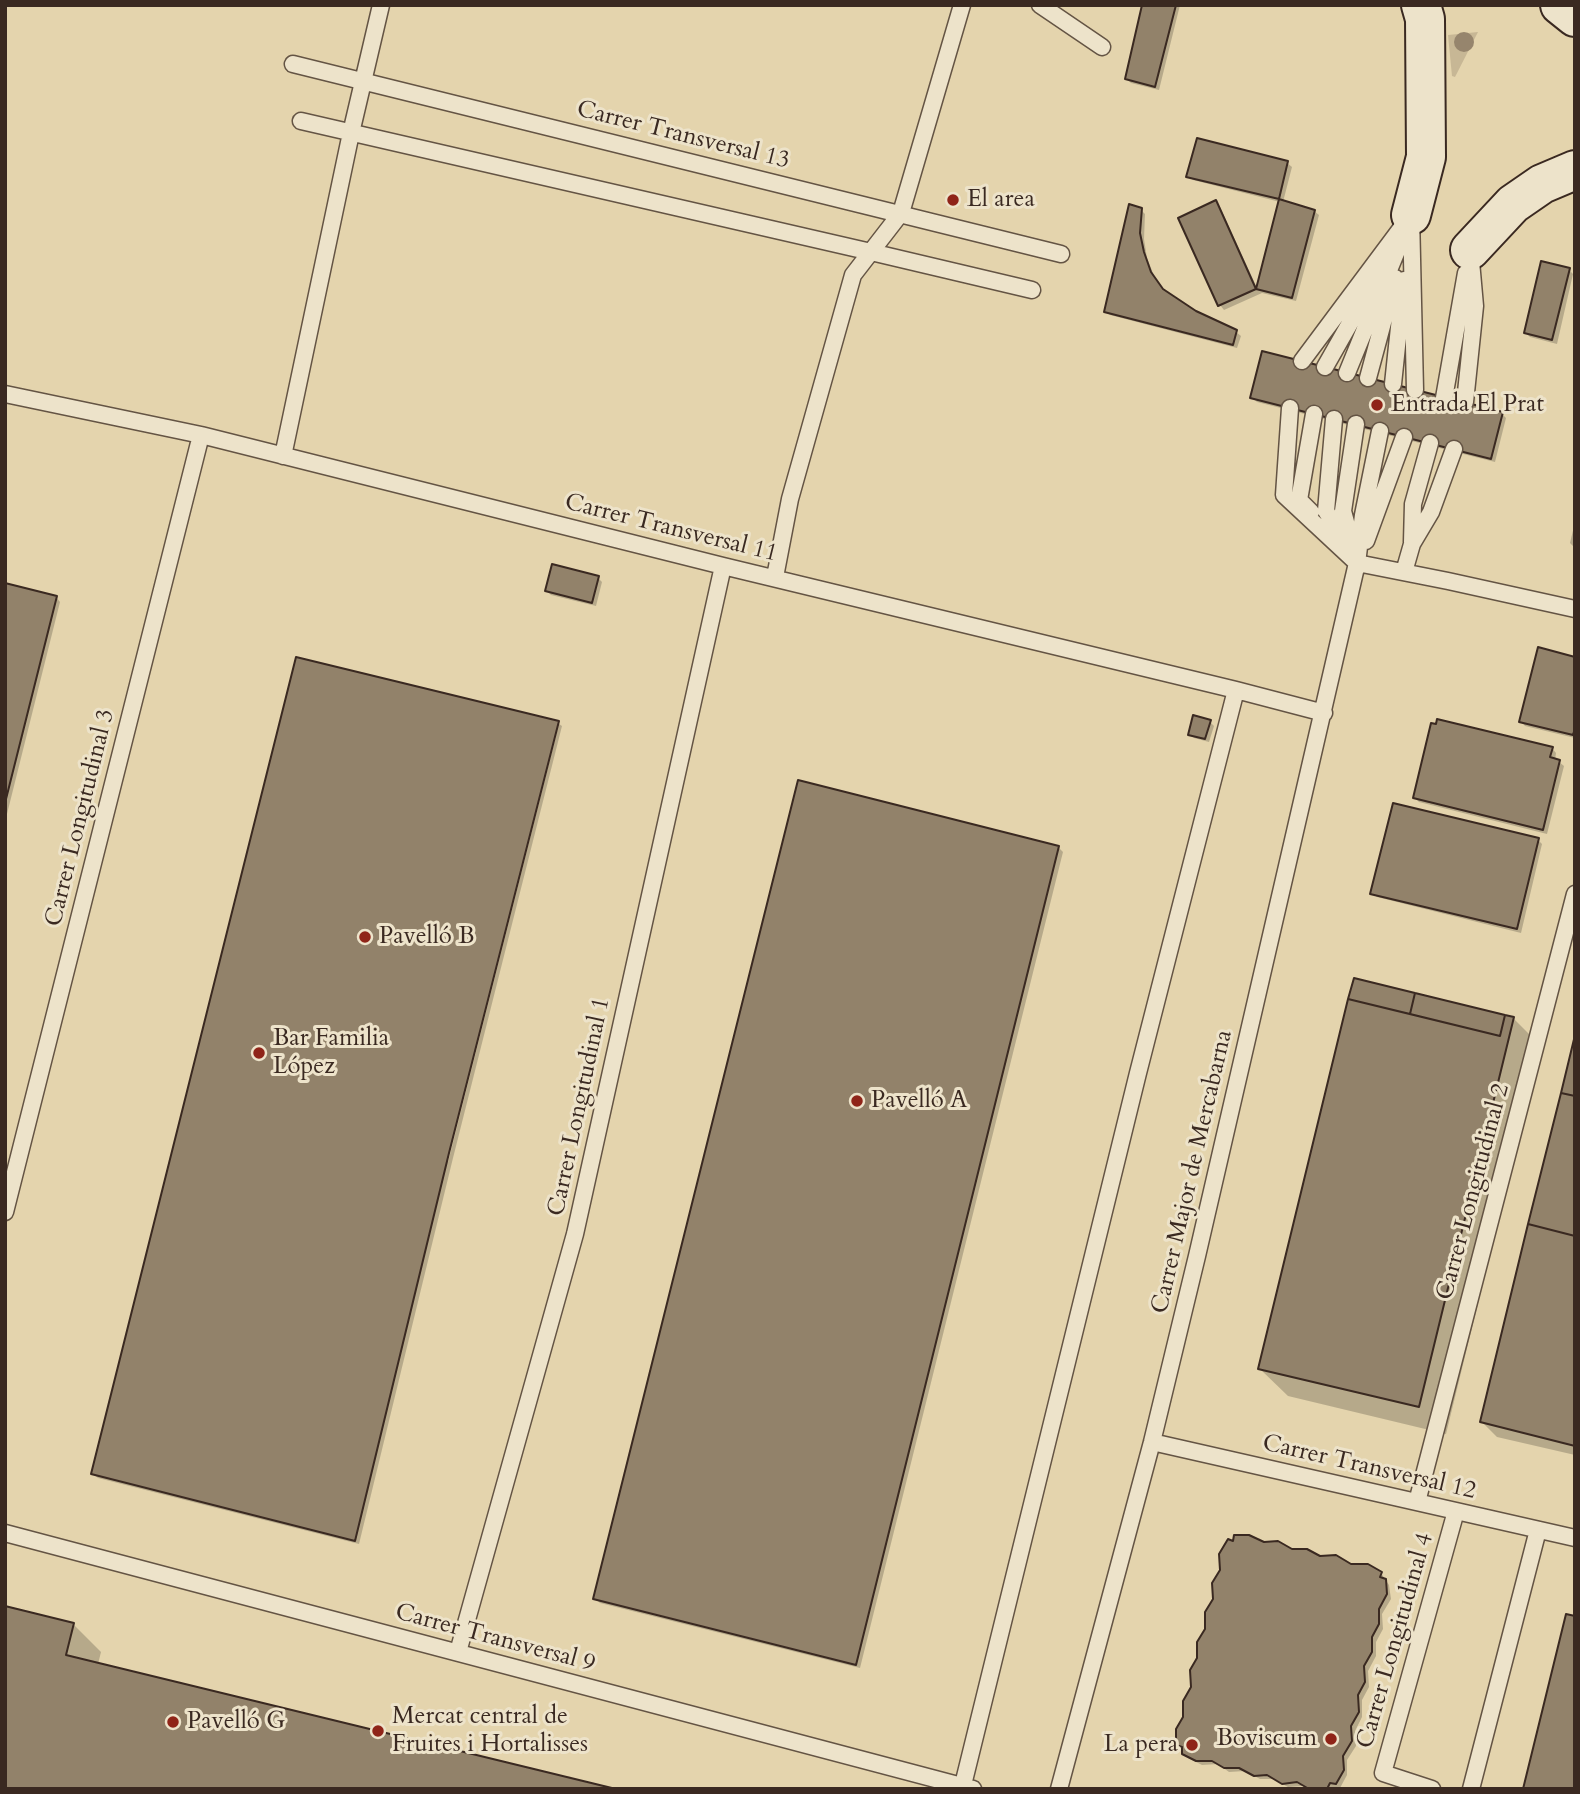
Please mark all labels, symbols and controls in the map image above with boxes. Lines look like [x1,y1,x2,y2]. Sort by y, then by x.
street label: Carrer Transversal 13 [574,96,792,176]
place label: El area [967,186,1035,214]
marker: El area [945,192,961,208]
place label: Entrada El Prat [1391,391,1544,419]
marker: Entrada El Prat [1369,397,1385,413]
street label: Carrer Transversal 11 [562,489,780,569]
street label: Carrer Longitudinal 3 [40,706,122,930]
place label: Pavelló B [379,923,475,951]
marker: Pavelló B [357,929,373,945]
street label: Carrer Longitudinal 1 [543,995,617,1219]
place label: Bar Familia López [273,1025,389,1081]
street label: Carrer Major de Mercabarna [1146,1028,1240,1316]
marker: Bar Familia López [251,1045,267,1061]
street label: Carrer Longitudinal 2 [1431,1081,1517,1303]
place label: Pavelló A [871,1087,967,1115]
marker: Pavelló A [849,1093,865,1109]
street label: Carrer Transversal 12 [1260,1429,1478,1507]
street label: Carrer Longitudinal 4 [1351,1530,1441,1752]
street label: Carrer Transversal 9 [392,1598,598,1680]
place label: Mercat central de Fruites i Hortalisses [392,1703,588,1759]
place label: Pavelló G [187,1708,285,1736]
marker: Pavelló G [165,1714,181,1730]
marker: Mercat central de Fruites i Hortalisses [370,1723,386,1739]
place label: Boviscum [1216,1725,1317,1753]
place label: La pera [1104,1731,1178,1759]
marker: Boviscum [1323,1731,1339,1747]
marker: La pera [1184,1737,1200,1753]

